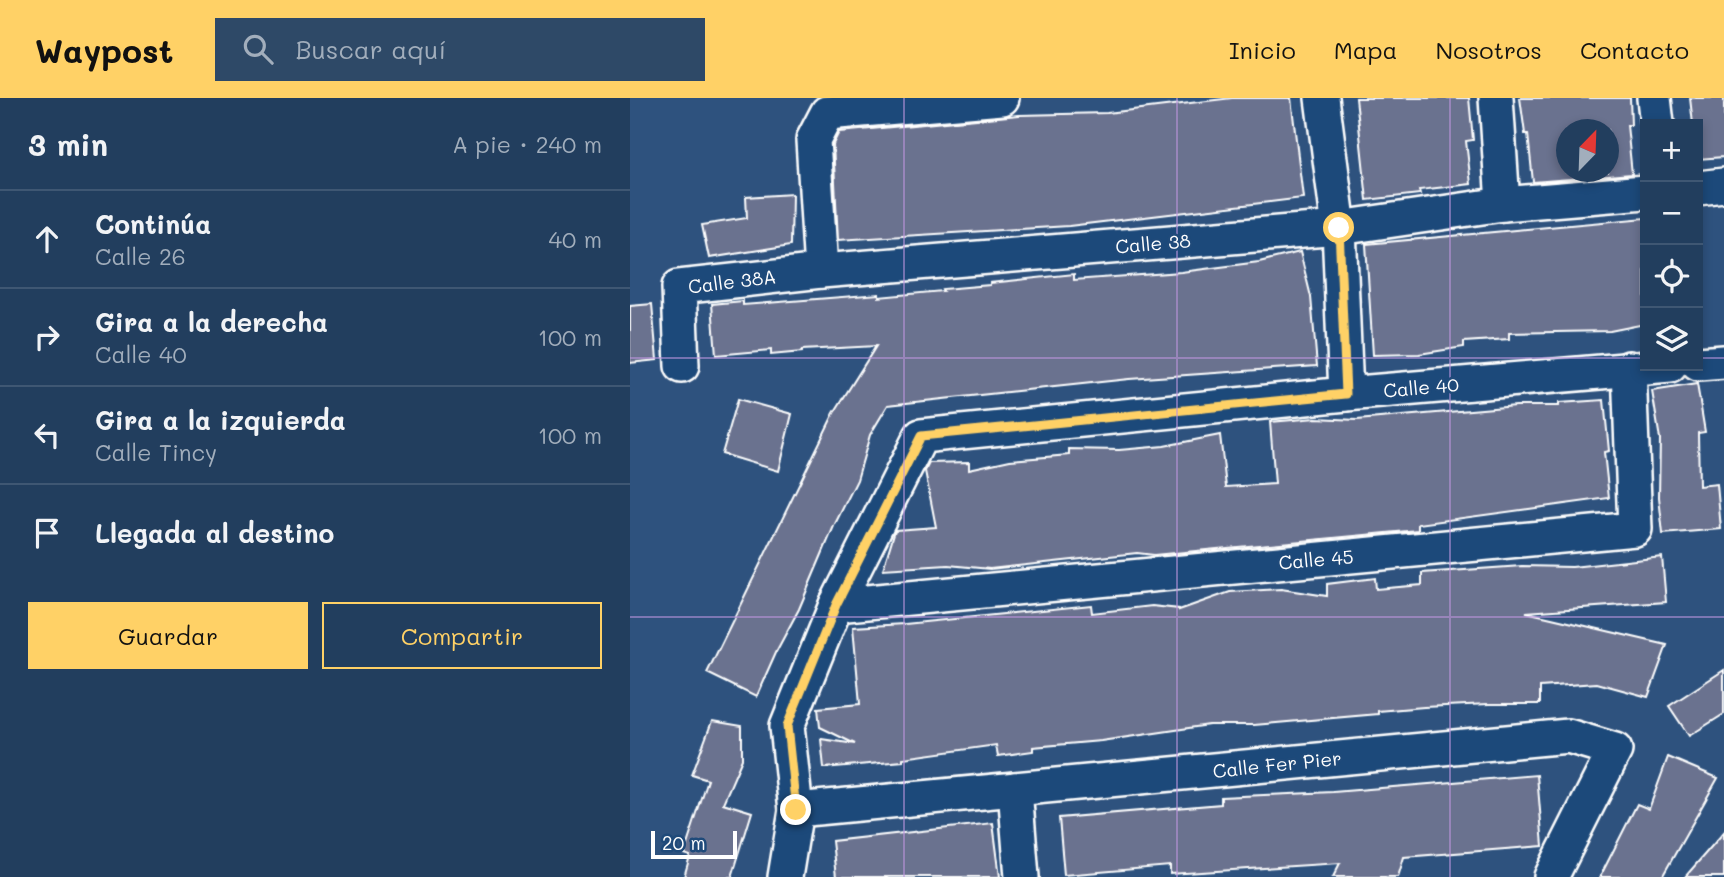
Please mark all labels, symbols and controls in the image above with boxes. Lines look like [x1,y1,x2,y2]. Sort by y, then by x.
search box [215,18,705,81]
text: Waypost [35,28,173,71]
icon: search [239,30,277,68]
text: Buscar aquí [295,32,447,66]
text: Inicio [1229,34,1296,65]
text: Mapa [1334,34,1398,65]
text: Nosotros [1436,34,1542,65]
text: Contacto [1580,34,1689,65]
north arrow [1556,119,1619,182]
map controls [1640,119,1703,371]
button: + [1640,119,1703,182]
text: 3 min [28,124,108,164]
text: A pie · 240 m [452,129,602,159]
button: − [1640,182,1703,245]
text: Continúa [95,207,211,241]
route start [1323,212,1354,243]
icon: ahead [28,220,66,258]
text: 40 m [549,224,602,254]
street label: Calle 38 [1114,227,1192,259]
text: Calle 26 [95,241,186,271]
button: locate [1640,245,1703,308]
street label: Calle 38A [687,263,777,299]
text: Gira a la derecha [95,305,328,339]
button: layers [1640,308,1703,371]
icon: right [28,318,66,356]
text: 100 m [538,322,602,352]
text: Calle 40 [95,339,187,369]
street label: Calle 40 [1382,371,1460,403]
text: Gira a la izquierda [95,403,346,437]
icon: left [28,416,66,454]
text: 100 m [538,420,602,450]
text: Calle Tincy [95,437,217,467]
icon: arrive [28,514,66,552]
text: Llegada al destino [95,516,334,550]
street label: Calle 45 [1278,543,1354,575]
button: Guardar [28,602,308,669]
button: Compartir [322,602,602,669]
street label: Calle Fer Pier [1211,745,1343,783]
route end [780,794,811,825]
scale bar [651,828,737,860]
text: 20 m [662,830,706,855]

